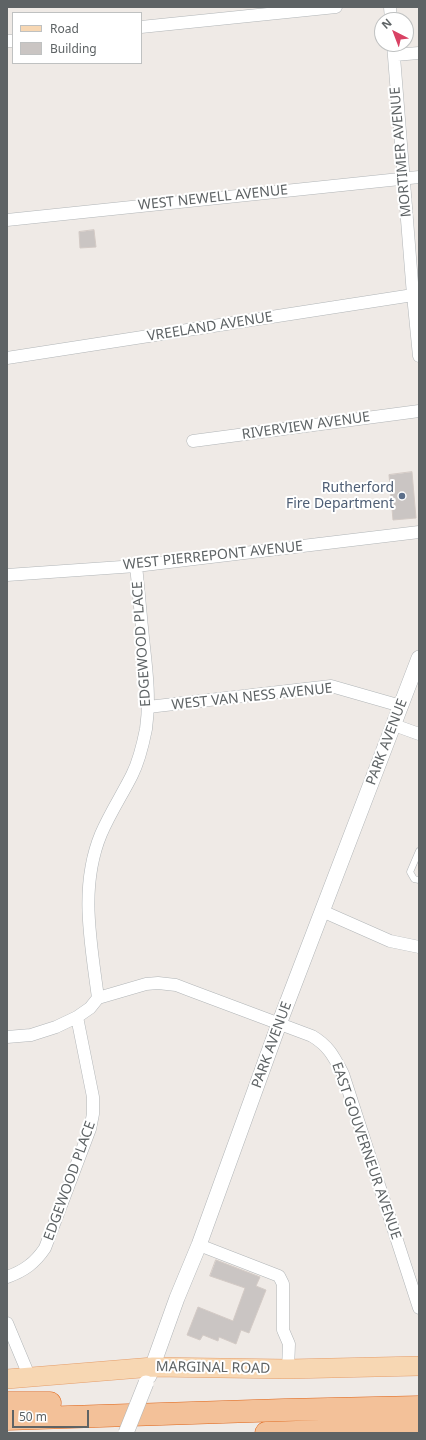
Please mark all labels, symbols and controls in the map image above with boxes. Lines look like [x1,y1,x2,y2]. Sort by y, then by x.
legend [12,12,142,64]
north arrow [374,12,414,52]
text: N [378,15,395,32]
text: Road [50,20,79,37]
text: Building [50,40,97,57]
street label: MORTIMER AVENUE [387,86,415,218]
street label: WEST NEWELL AVENUE [137,182,289,214]
street label: VREELAND AVENUE [146,309,274,345]
street label: RIVERVIEW AVENUE [241,409,371,443]
place label: Rutherford Fire Department [286,480,394,512]
marker: Rutherford Fire Department [397,491,407,501]
street label: WEST PIERREPONT AVENUE [122,538,304,574]
street label: EDGEWOOD PLACE [129,581,155,707]
street label: WEST VAN NESS AVENUE [171,680,333,714]
street label: PARK AVENUE [363,697,411,787]
street label: PARK AVENUE [249,999,295,1091]
street label: EAST GOUVERNEUR AVENUE [328,1060,404,1242]
street label: EDGEWOOD PLACE [41,1119,99,1243]
street label: MARGINAL ROAD [156,1359,270,1377]
scale bar [14,1402,91,1428]
text: 50 m [19,1408,47,1425]

